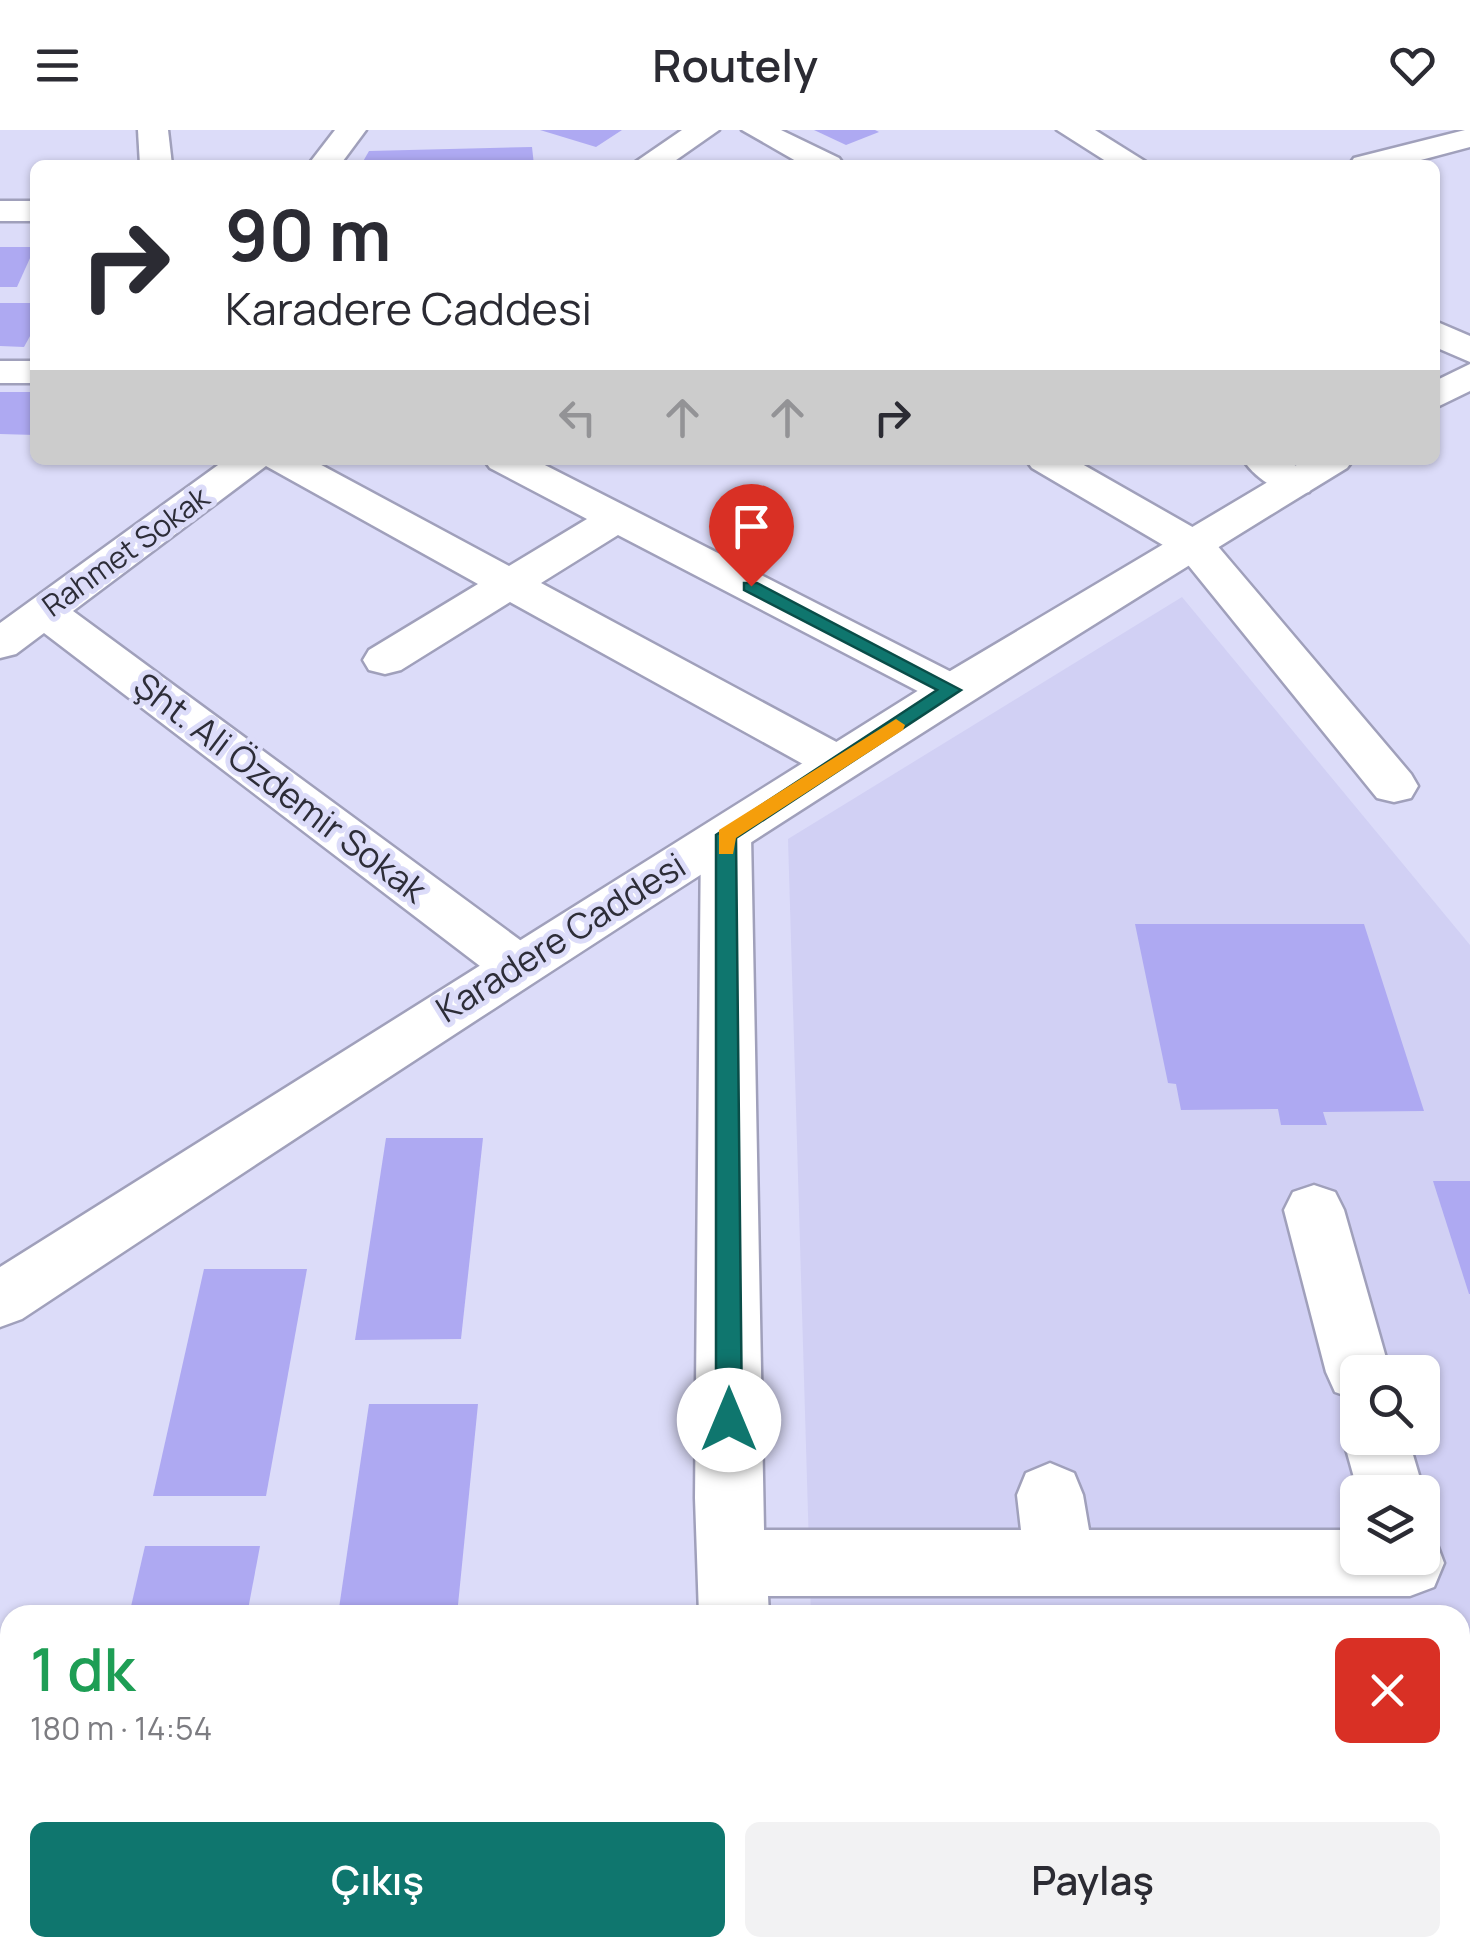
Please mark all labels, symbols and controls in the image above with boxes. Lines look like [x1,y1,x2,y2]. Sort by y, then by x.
text: Routely [652,34,818,96]
icon: menu [30,38,85,93]
icon: heart [1385,38,1440,93]
text: 90 m [225,186,392,282]
icon: right [60,200,190,330]
text: Karadere Caddesi [225,277,592,339]
icon: left [550,390,605,445]
icon: ahead [655,390,710,445]
icon: ahead [760,390,815,445]
icon: right [865,390,920,445]
street label: Rahmet Sokak [33,476,218,625]
pin [709,484,794,587]
icon: arrive [724,499,779,554]
street label: Şht. Ali Özdemir Sokak [124,661,438,914]
street label: Karadere Caddesi [427,841,694,1033]
map controls [1340,1355,1440,1575]
button: search [1340,1355,1440,1455]
position arrow [677,1368,781,1472]
button: layers [1340,1475,1440,1575]
text: 1 dk [30,1627,135,1709]
button: close [1335,1638,1440,1743]
text: 180 m · 14:54 [30,1706,212,1750]
button: Çıkış [30,1822,725,1937]
button: Paylaş [745,1822,1440,1937]

